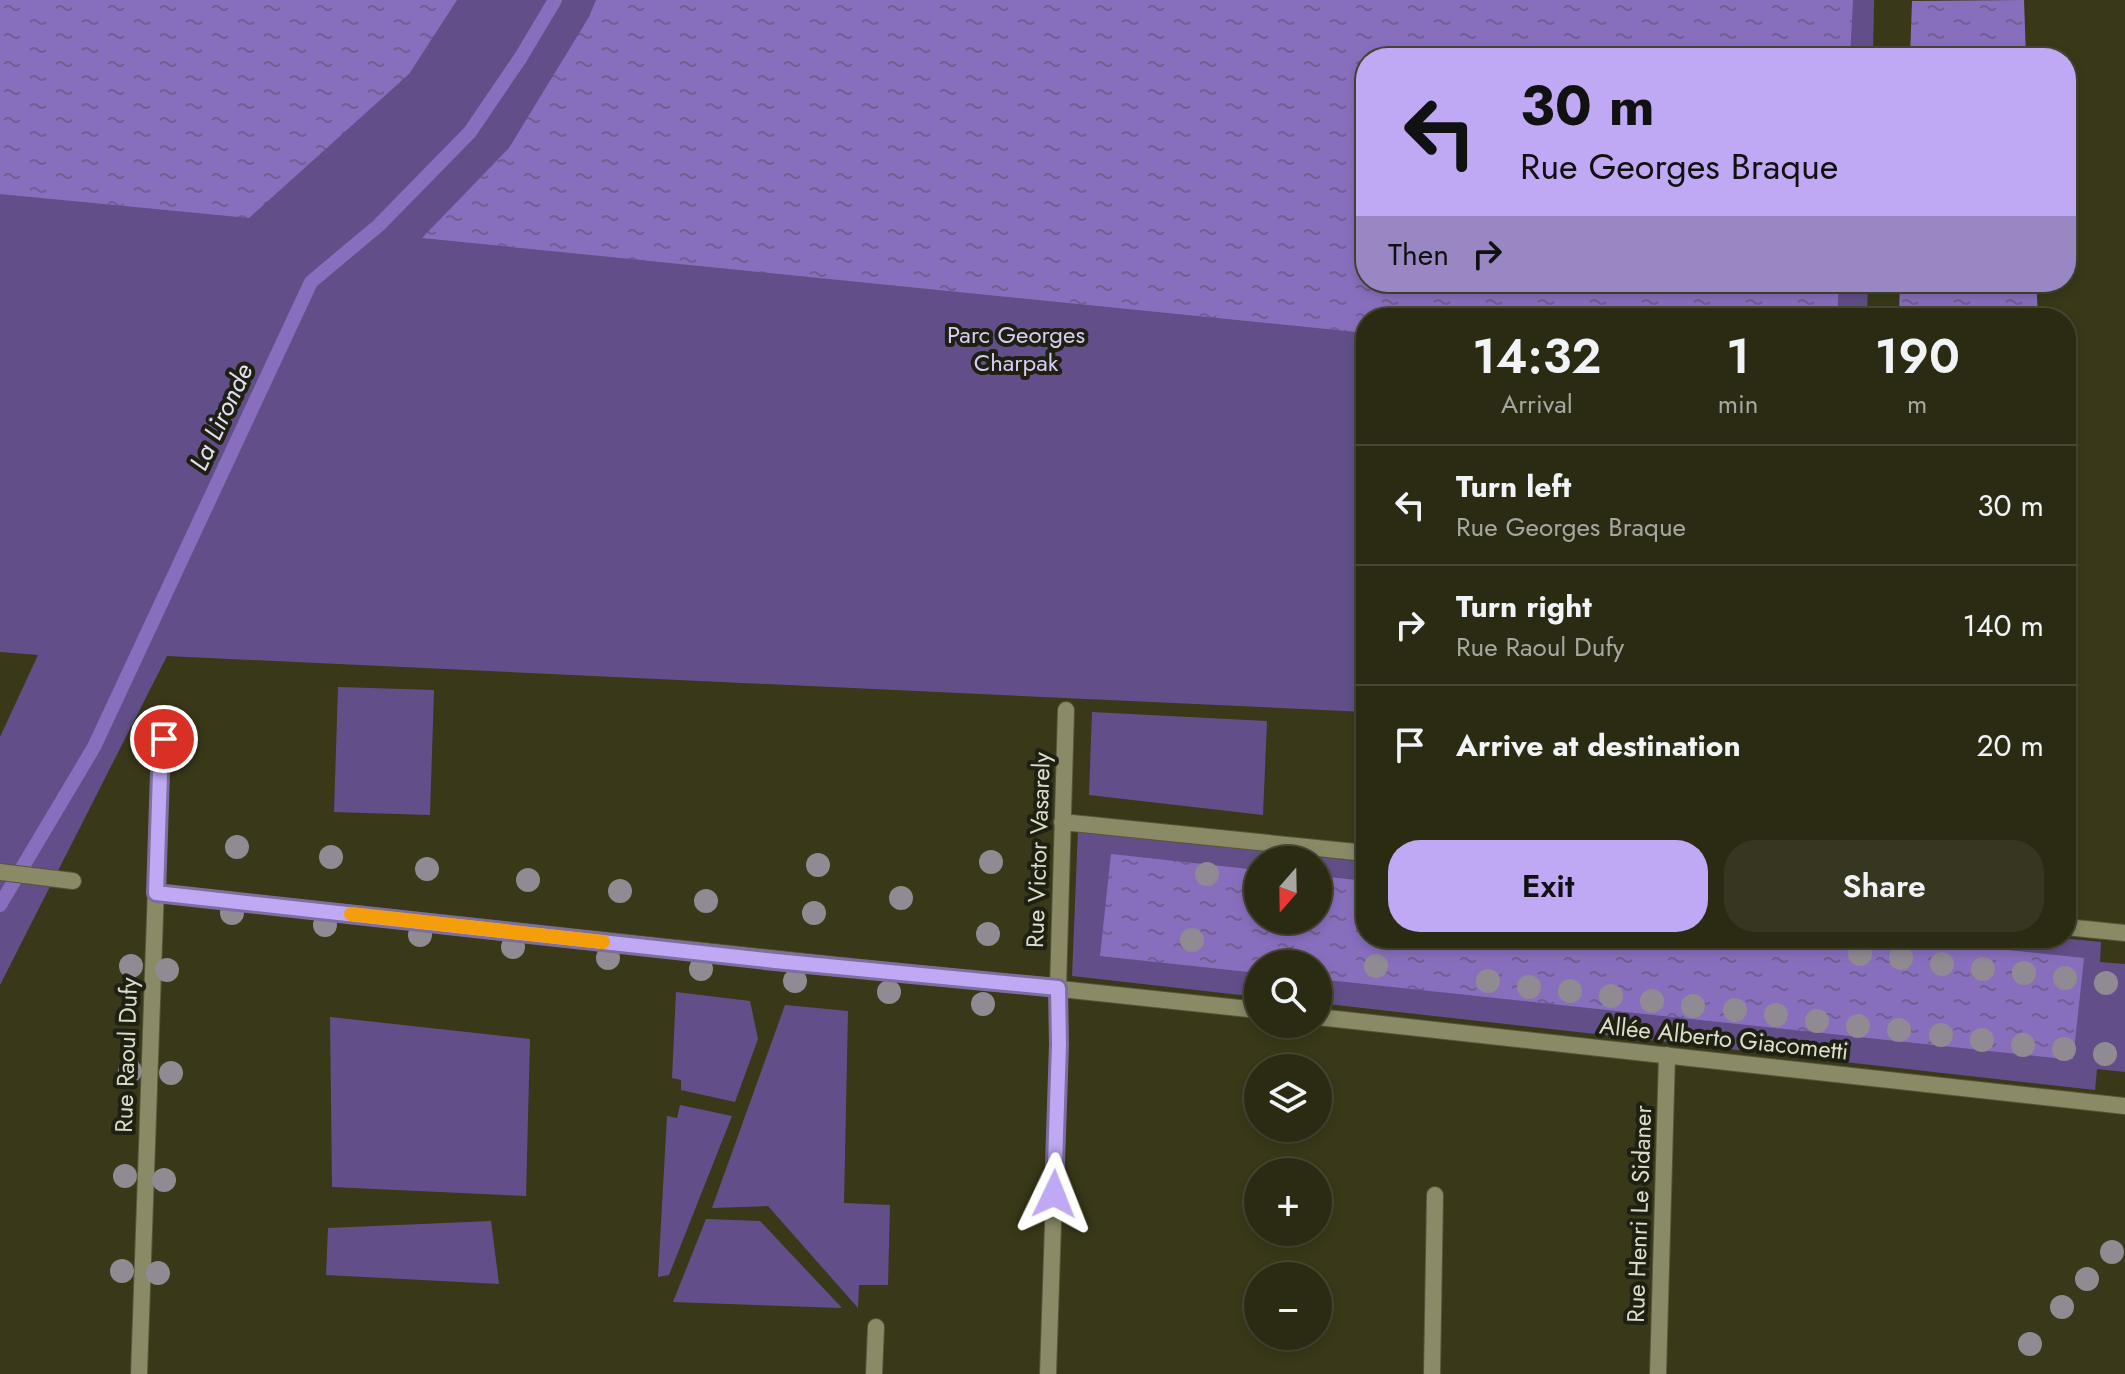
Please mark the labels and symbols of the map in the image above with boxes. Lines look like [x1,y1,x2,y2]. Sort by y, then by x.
park label: Parc Georges Charpak [947,317,1085,380]
water label: La Lironde [180,357,262,477]
pin [130,705,198,773]
street label: Rue Victor Vasarely [1017,751,1059,949]
north arrow [1244,846,1332,934]
street label: Rue Raoul Dufy [106,976,146,1133]
street label: Allée Alberto Giacometti [1598,1008,1850,1068]
street label: Rue Henri Le Sidaner [1618,1104,1660,1323]
position arrow [1012,1152,1096,1236]

